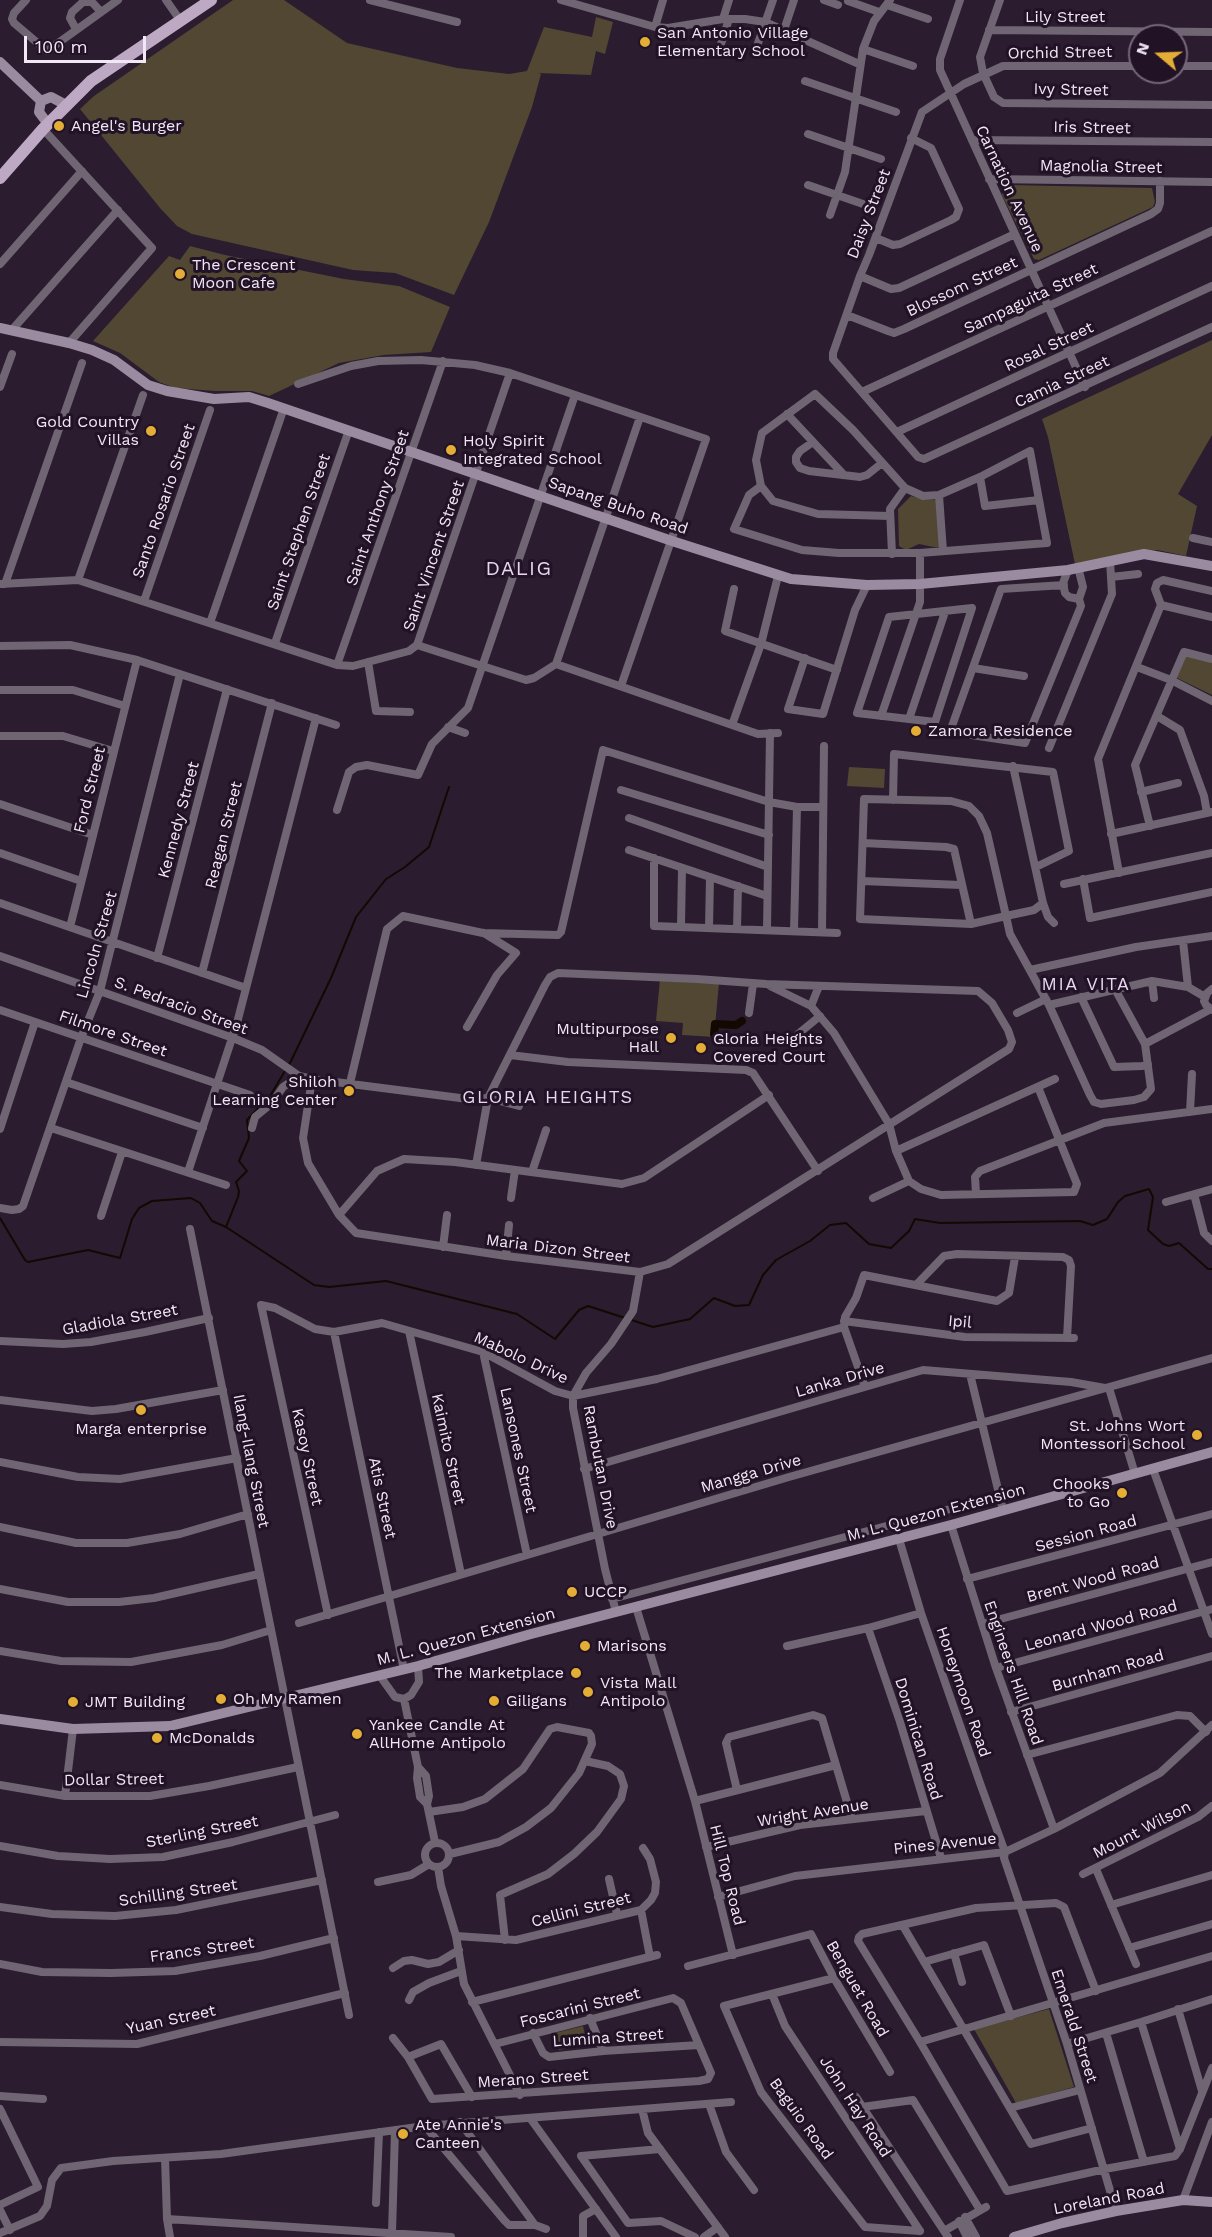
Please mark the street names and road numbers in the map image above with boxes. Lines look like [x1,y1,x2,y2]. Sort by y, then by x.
street label: Lily Street [1025,7,1105,27]
street label: Orchid Street [1007,42,1113,64]
street label: Ivy Street [1033,80,1109,100]
street label: Iris Street [1053,118,1131,138]
street label: Carnation Avenue [971,123,1047,255]
street label: Magnolia Street [1040,156,1162,178]
street label: Daisy Street [843,166,895,262]
street label: Blossom Street [903,253,1021,321]
street label: Sampaguita Street [961,260,1101,338]
street label: Rosal Street [1001,318,1097,376]
street label: Camia Street [1012,352,1112,412]
street label: Santo Rosario Street [129,421,199,581]
street label: Saint Anthony Street [342,428,414,588]
street label: Saint Stephen Street [263,451,335,613]
street label: Sapang Buho Road [546,473,690,539]
street label: Saint Vincent Street [399,478,469,634]
street label: Ford Street [70,745,110,835]
street label: Kennedy Street [154,760,204,880]
street label: Reagan Street [201,779,247,891]
street label: Lincoln Street [73,889,121,1001]
street label: S. Pedracio Street [112,973,250,1039]
street label: Filmore Street [57,1007,169,1061]
street label: Maria Dizon Street [485,1231,631,1267]
street label: Gladiola Street [61,1300,179,1340]
street label: Ipil [947,1311,973,1333]
street label: Mabolo Drive [471,1328,571,1388]
street label: Lanka Drive [793,1358,887,1402]
street label: Lansones Street [495,1386,541,1514]
street label: Kaimito Street [427,1392,469,1506]
street label: Ilang-Ilang Street [229,1393,273,1529]
street label: Rambutan Drive [579,1403,621,1531]
street label: Kasoy Street [287,1407,327,1507]
street label: Mangga Drive [698,1450,804,1498]
street label: Atis Street [364,1455,400,1541]
street label: M. L. Quezon Extension [845,1480,1027,1546]
street label: Session Road [1033,1511,1139,1557]
street label: Brent Wood Road [1025,1553,1161,1607]
street label: Leonard Wood Road [1022,1596,1180,1656]
street label: Engineers Hill Road [979,1598,1047,1748]
street label: M. L. Quezon Extension [375,1604,557,1670]
street label: Honeymoon Road [932,1624,994,1760]
street label: Burnham Road [1050,1646,1166,1696]
street label: Dominican Road [890,1675,946,1803]
street label: Dollar Street [64,1770,164,1790]
street label: Wright Avenue [756,1795,870,1831]
street label: Mount Wilson [1090,1797,1194,1863]
street label: Sterling Street [144,1812,260,1852]
street label: Hill Top Road [705,1823,749,1927]
street label: Pines Avenue [892,1829,998,1859]
street label: Schilling Street [118,1875,238,1911]
street label: Cellini Street [529,1888,633,1932]
street label: Francs Street [148,1933,256,1967]
street label: Benguet Road [822,1937,892,2041]
street label: Emerald Street [1047,1967,1101,2085]
street label: Foscarini Street [518,1984,642,2032]
street label: Yuan Street [125,2001,217,2039]
street label: Lumina Street [552,2025,664,2051]
street label: John Hay Road [815,2053,895,2161]
street label: Merano Street [477,2066,589,2092]
street label: Baguio Road [765,2074,837,2164]
street label: Loreland Road [1052,2179,1166,2219]

